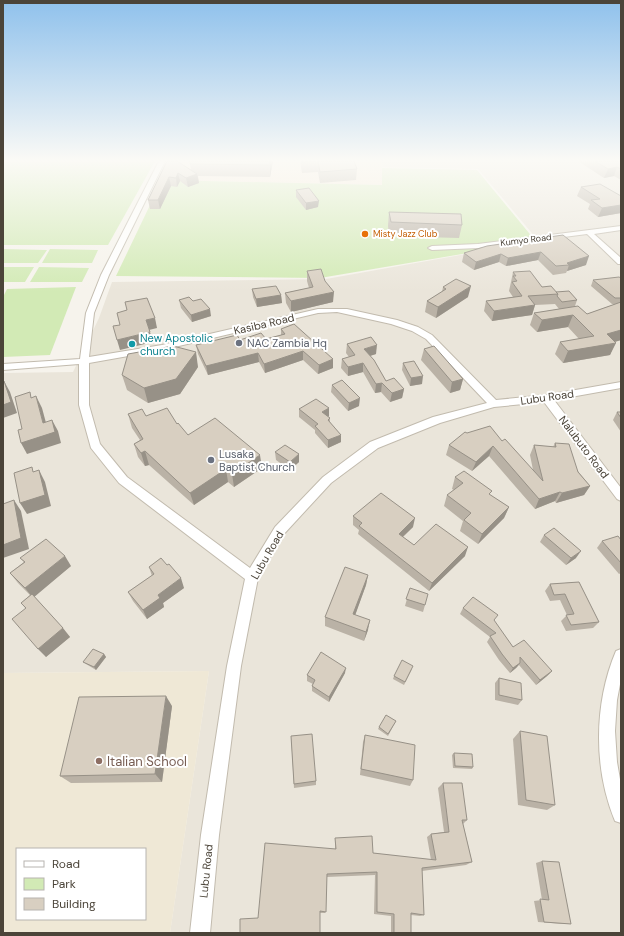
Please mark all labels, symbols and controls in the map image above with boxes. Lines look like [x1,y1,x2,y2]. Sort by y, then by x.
place label: Misty Jazz Club [373,228,438,240]
marker: Misty Jazz Club [360,229,370,239]
street label: Kumyo Road [500,231,553,249]
street label: Kasiba Road [232,310,296,338]
place label: New Apostolic church [140,331,213,358]
place label: NAC Zambia Hq [247,336,327,350]
marker: NAC Zambia Hq [234,338,244,348]
marker: New Apostolic church [127,339,137,349]
street label: Lubu Road [519,386,575,408]
street label: Nalubuto Road [556,413,612,481]
place label: Lusaka Baptist Church [219,447,295,474]
marker: Lusaka Baptist Church [206,455,216,465]
street label: Lubu Road [247,528,287,582]
place label: Italian School [107,753,187,770]
marker: Italian School [94,756,104,766]
street label: Lubu Road [196,843,216,898]
legend [16,848,146,920]
text: Road [52,856,80,872]
text: Park [52,876,76,892]
text: Building [52,896,96,912]

